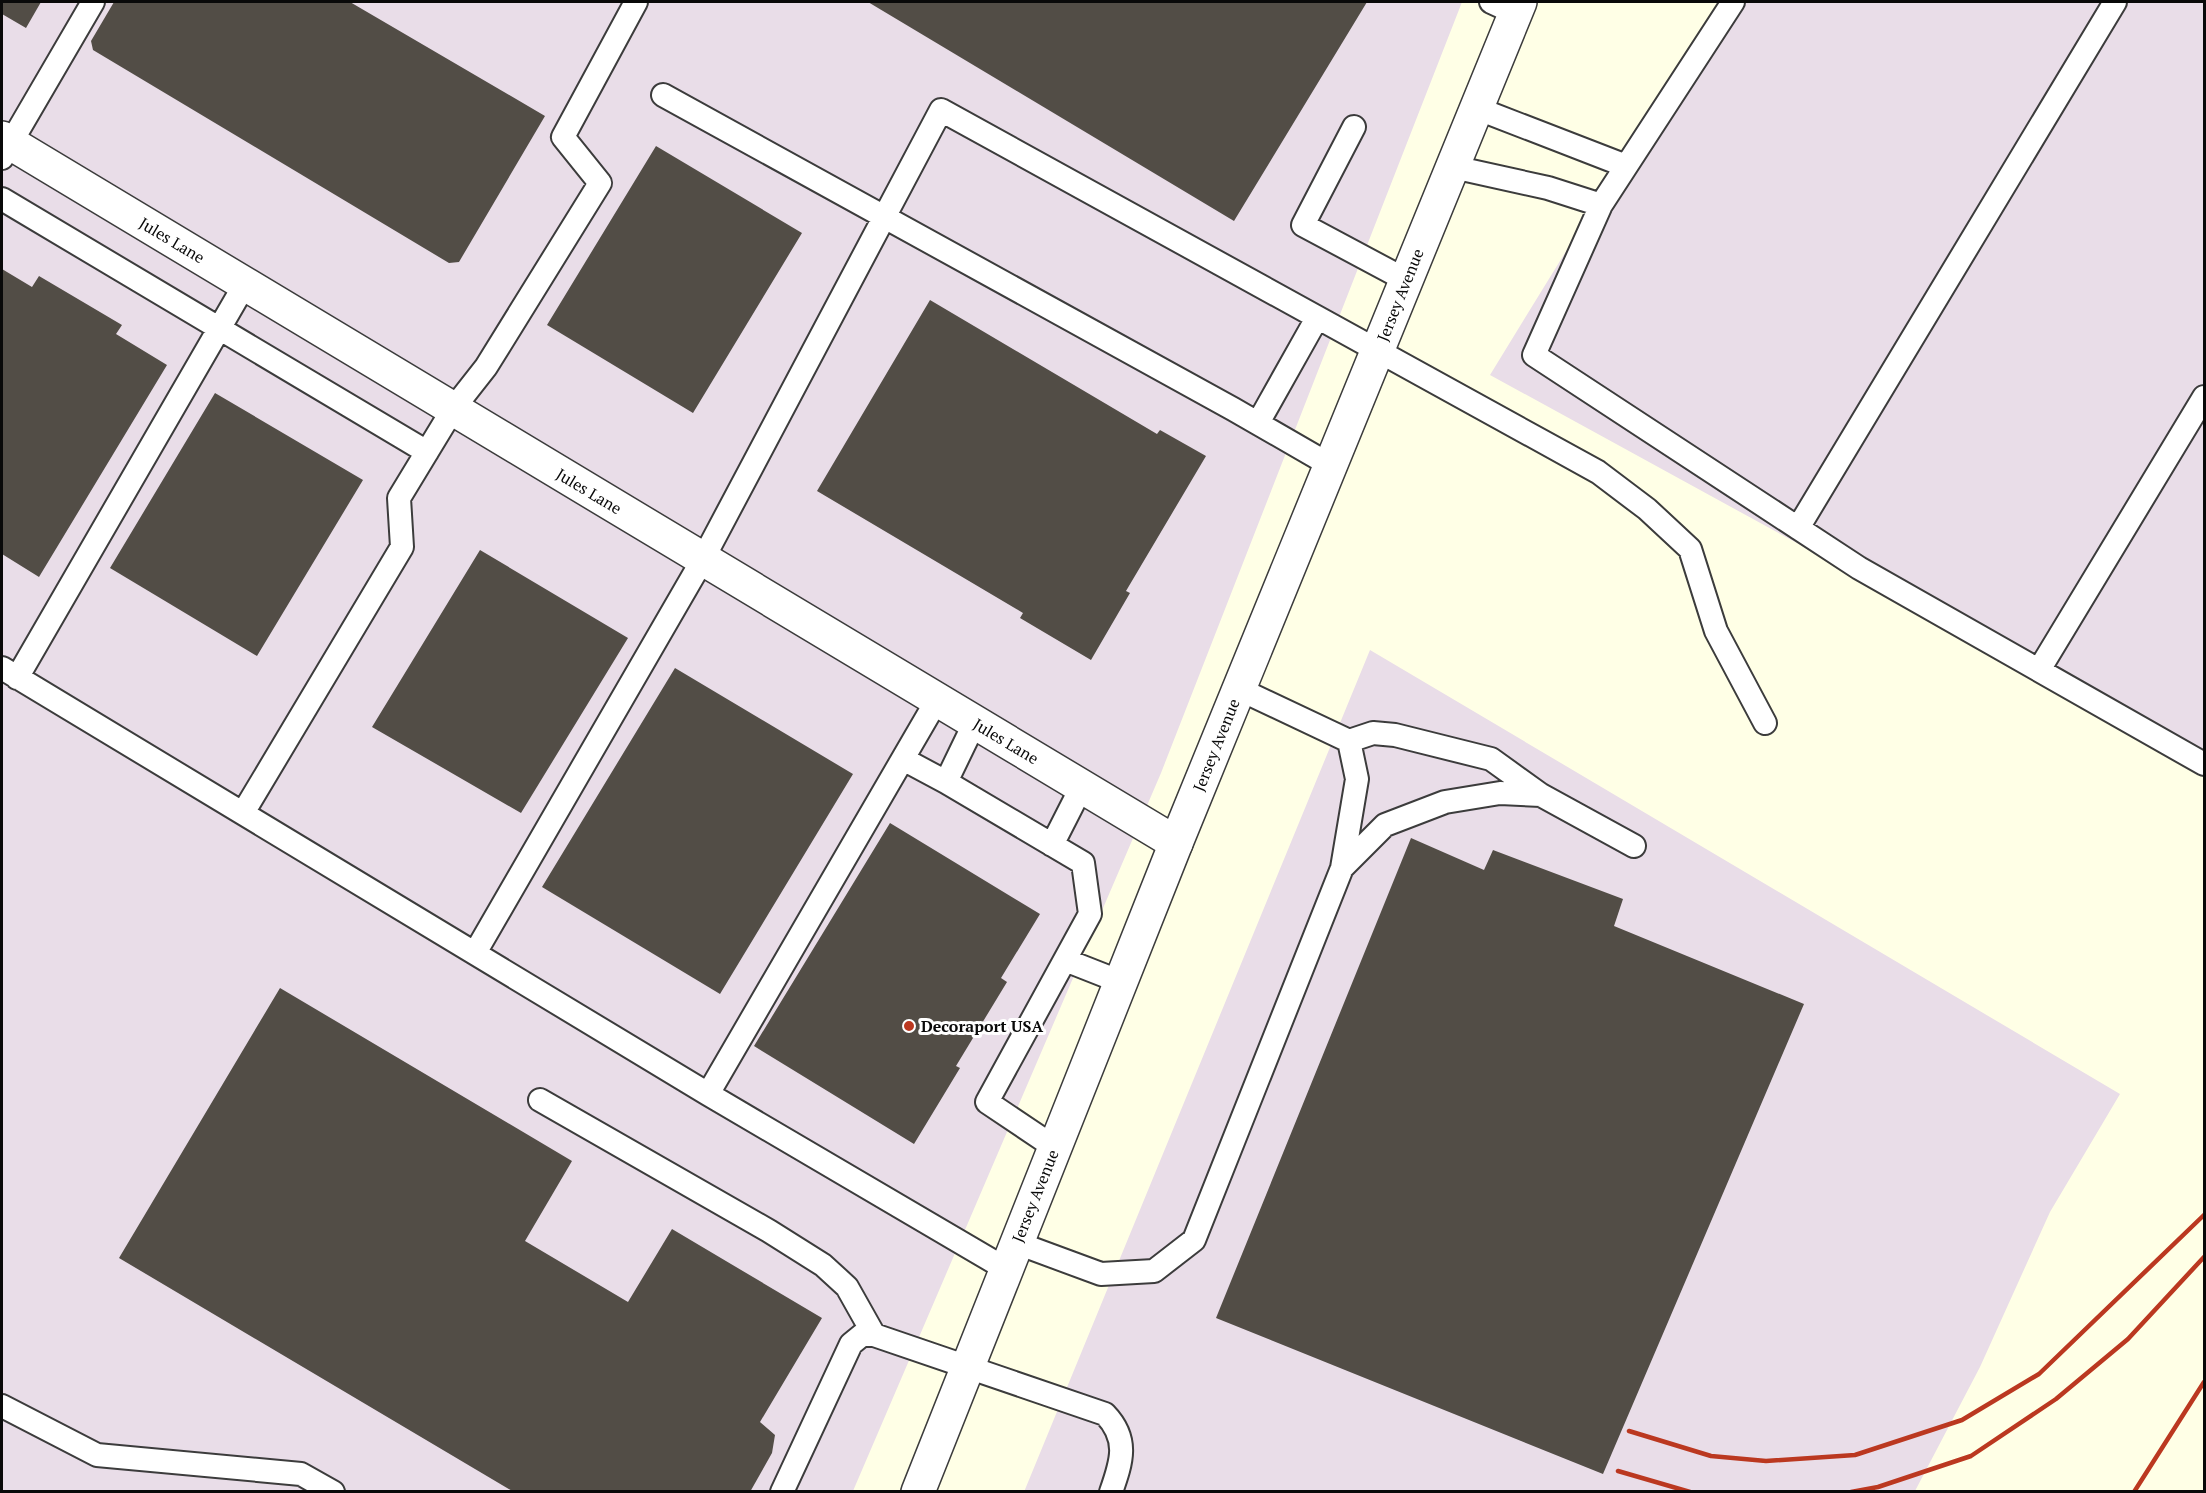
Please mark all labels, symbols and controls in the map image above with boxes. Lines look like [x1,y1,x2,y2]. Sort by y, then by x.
street label: Jules Lane [135,212,209,268]
street label: Jersey Avenue [1371,245,1429,345]
street label: Jules Lane [552,463,626,519]
street label: Jersey Avenue [1187,695,1245,795]
street label: Jules Lane [969,713,1043,769]
place label: Decoraport USA [921,1015,1043,1037]
marker: Decoraport USA [902,1019,916,1033]
street label: Jersey Avenue [1006,1146,1064,1246]

